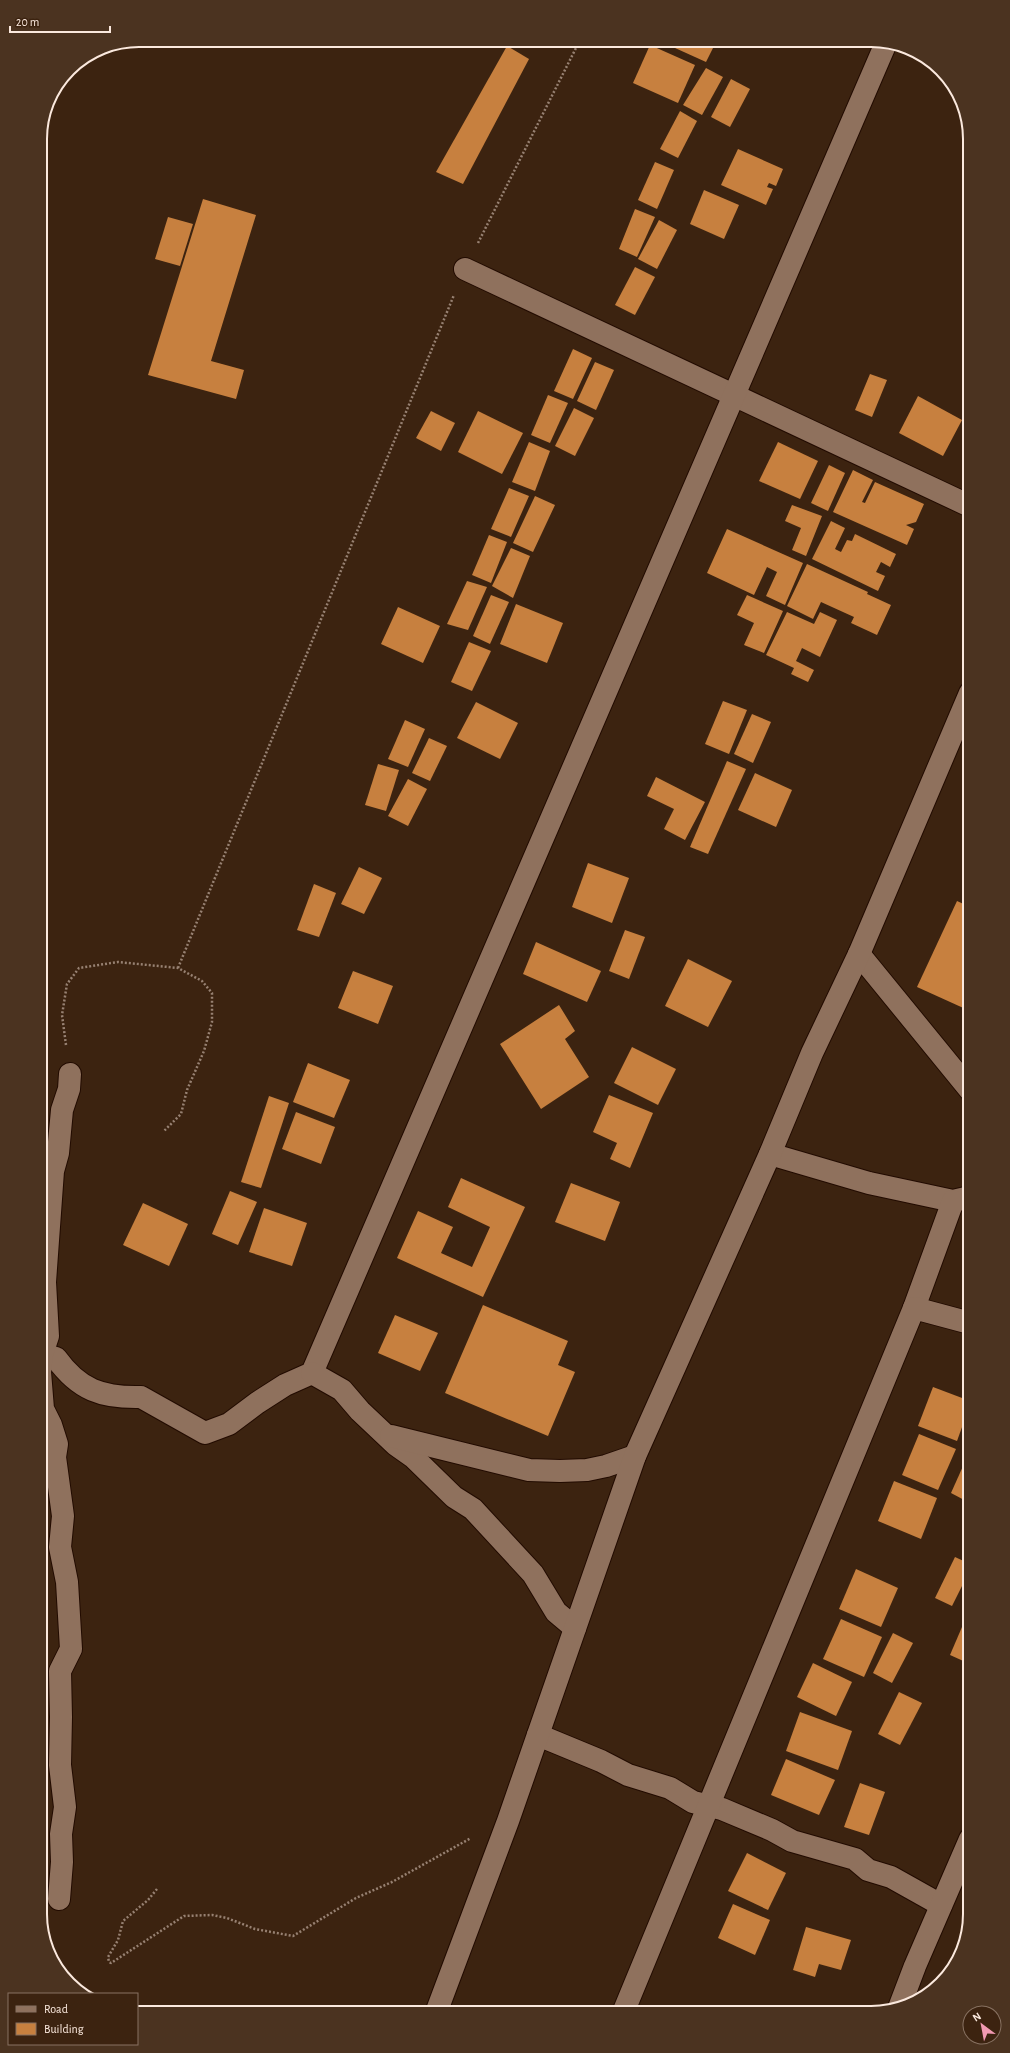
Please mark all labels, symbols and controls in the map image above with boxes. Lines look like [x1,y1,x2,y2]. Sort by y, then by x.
scale bar [10,8,110,34]
text: 20 m [16,16,39,28]
legend [8,1993,138,2045]
text: Road [44,2003,68,2015]
north arrow [962,2005,1002,2045]
text: N [971,2010,983,2024]
text: Building [44,2023,84,2035]

